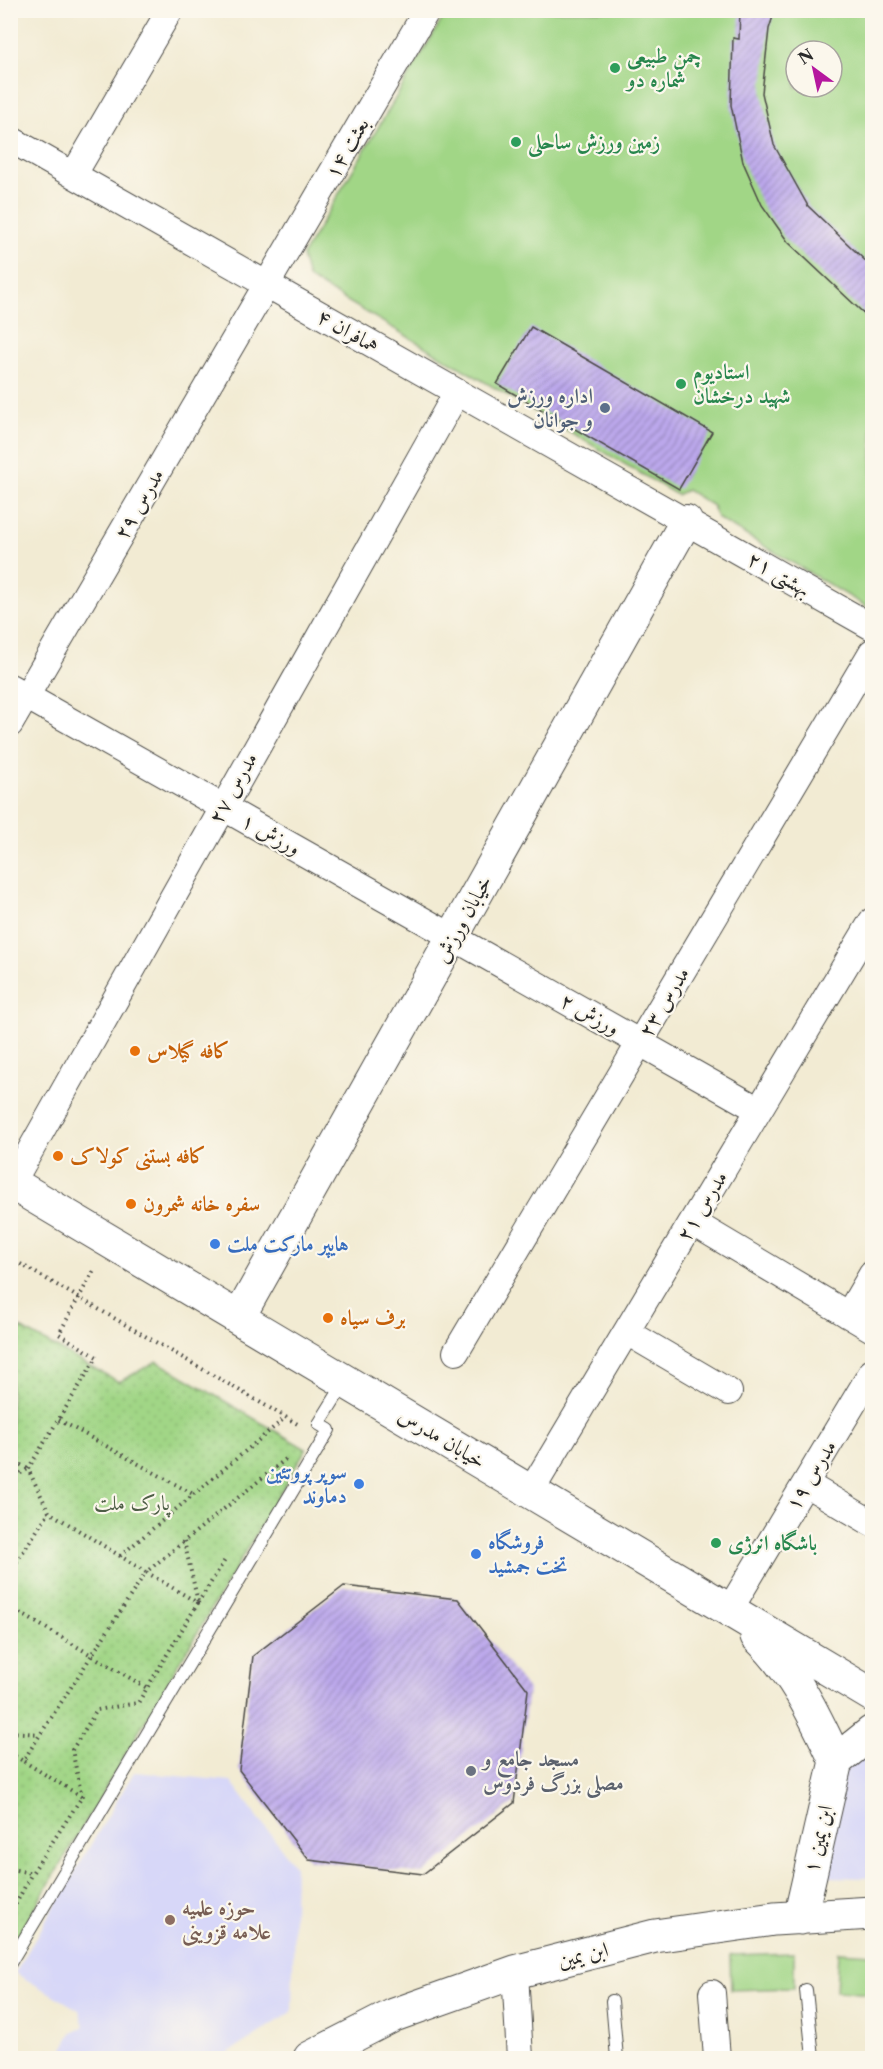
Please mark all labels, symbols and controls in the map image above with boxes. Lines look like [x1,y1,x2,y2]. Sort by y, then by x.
north arrow [784,39,844,99]
place label: چمن طبیعی شماره دو [625,43,701,93]
text: N [795,44,817,69]
marker: چمن طبیعی شماره دو [608,61,622,75]
street label: بعثت ۱۴ [319,113,375,183]
place label: زمین ورزش ساحلی [527,129,660,158]
marker: زمین ورزش ساحلی [509,135,523,149]
street label: همافران ۴ [313,303,383,359]
place label: استادیوم شهید درخشان [693,359,791,410]
marker: استادیوم شهید درخشان [674,377,688,391]
place label: اداره ورزش و جوانان [507,383,593,433]
marker: اداره ورزش و جوانان [598,401,612,415]
street label: مدرس ۲۹ [108,464,169,544]
street label: بهشتی ۲۱ [742,546,815,604]
street label: مدرس ۲۷ [203,748,262,828]
street label: ورزش ۱ [237,807,305,860]
street label: خیابان ورزش [428,871,498,967]
street label: مدرس ۲۳ [633,962,694,1041]
street label: ورزش ۲ [556,987,624,1040]
place label: کافه گیلاس [147,1038,230,1063]
marker: کافه گیلاس [128,1044,142,1058]
place label: کافه بستنی کولاک [70,1143,206,1171]
marker: کافه بستنی کولاک [51,1149,65,1163]
street label: مدرس ۲۱ [671,1166,732,1245]
place label: سفره خانه شمرون [143,1191,260,1218]
marker: سفره خانه شمرون [124,1197,138,1211]
place label: هایپر مارکت ملت [227,1231,349,1259]
marker: هایپر مارکت ملت [208,1237,222,1251]
place label: برف سیاه [340,1305,406,1330]
marker: برف سیاه [321,1311,335,1325]
street label: خیابان مدرس [394,1402,490,1474]
street label: مدرس ۱۹ [780,1435,841,1514]
place label: سوپر پروتئین دماوند [266,1459,347,1508]
marker: سوپر پروتئین دماوند [352,1477,366,1491]
park label: پارک ملت [94,1490,171,1518]
place label: فروشگاه تخت جمشید [488,1528,568,1578]
place label: باشگاه انرژی [728,1529,817,1556]
marker: باشگاه انرژی [709,1536,723,1550]
marker: فروشگاه تخت جمشید [469,1547,483,1561]
place label: مسجد جامع و مصلی بزرگ فردوس [481,1746,624,1799]
marker: مسجد جامع و مصلی بزرگ فردوس [464,1764,478,1778]
street label: ابن یمین ۱ [798,1803,838,1875]
place label: حوزه علمیه علامه قزوینی [182,1895,271,1946]
marker: حوزه علمیه علامه قزوینی [163,1913,177,1927]
street label: ابن یمین [555,1936,611,1974]

